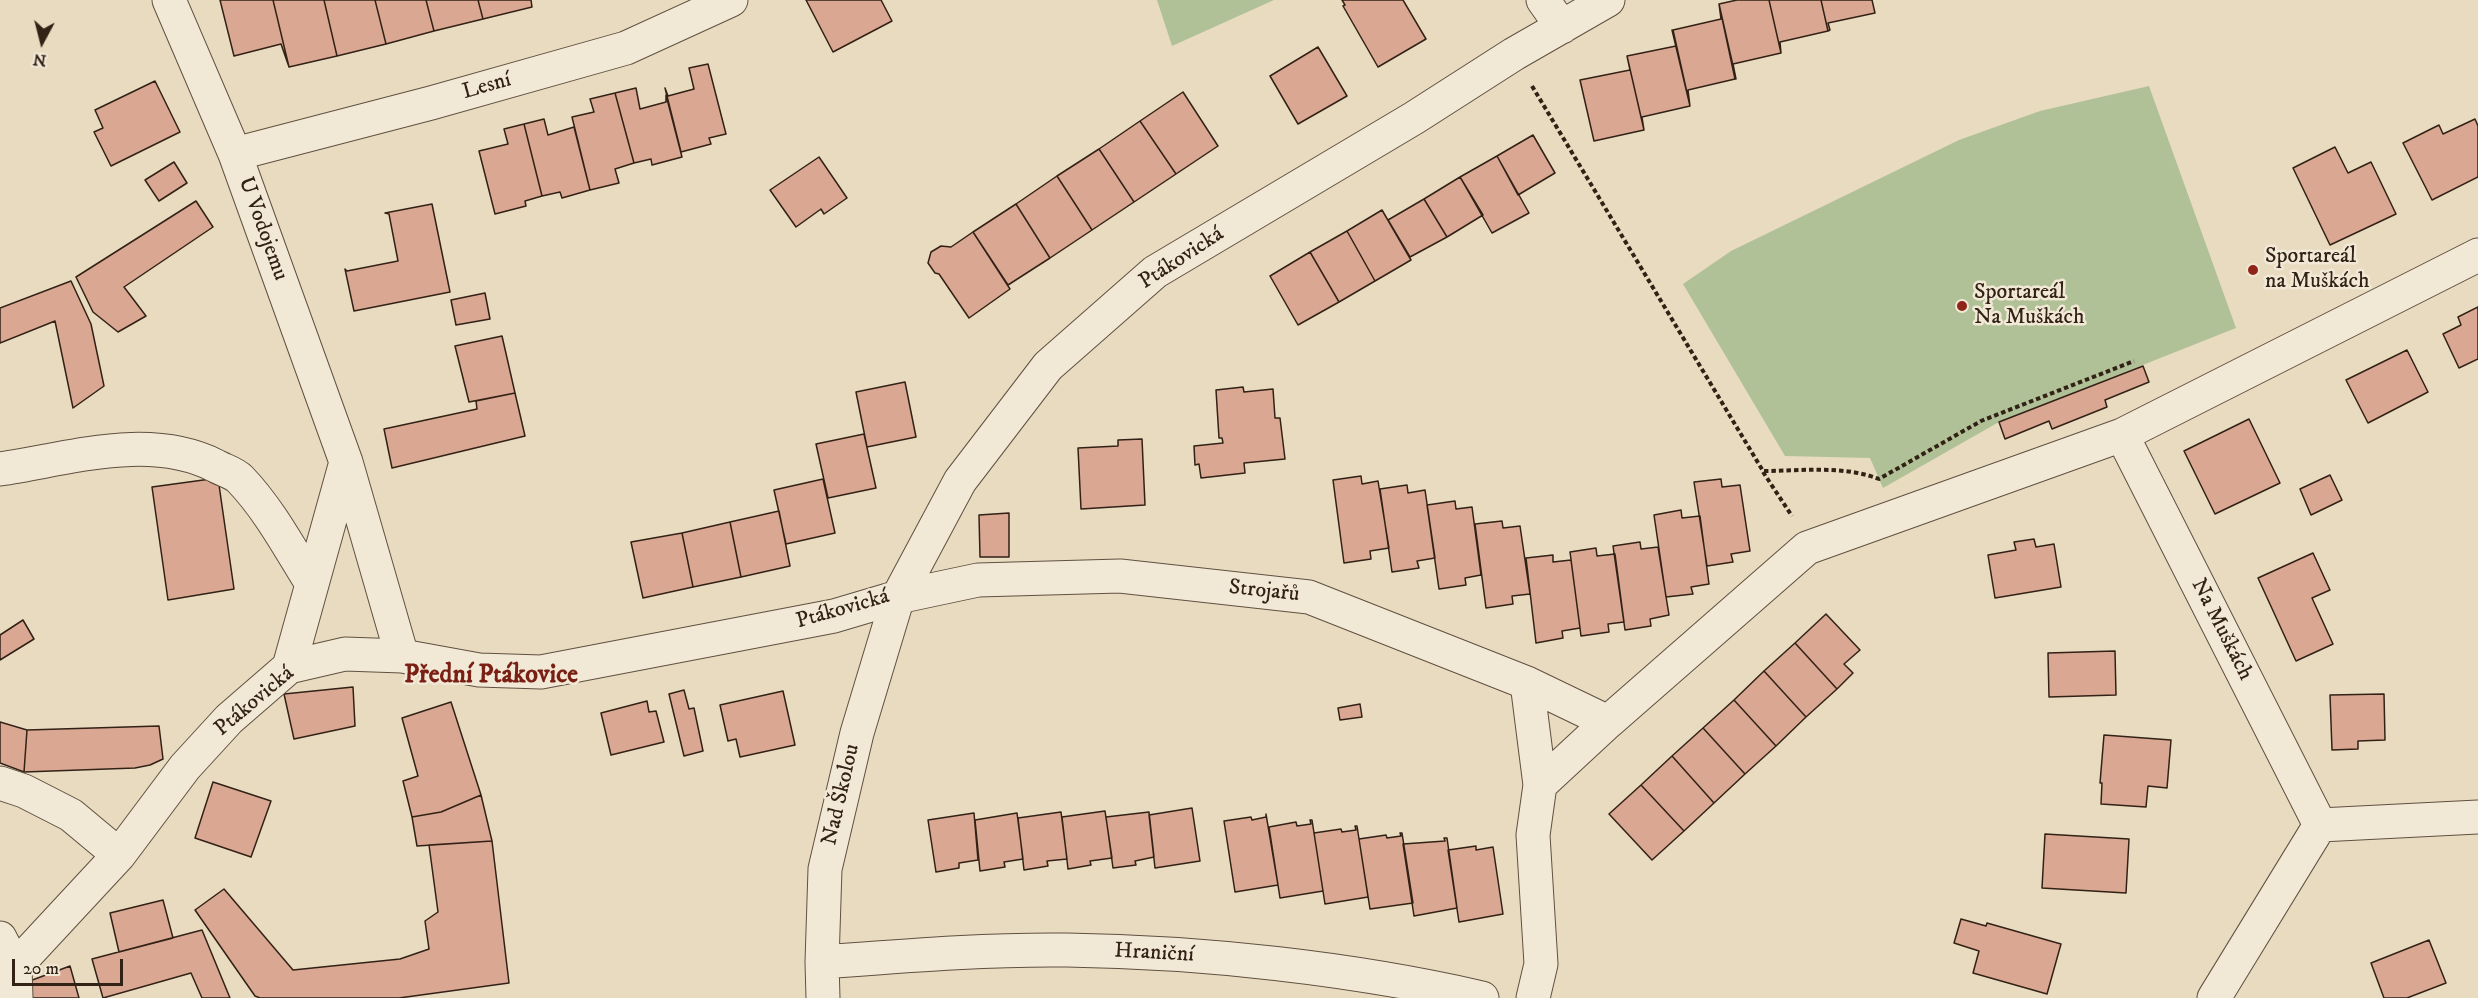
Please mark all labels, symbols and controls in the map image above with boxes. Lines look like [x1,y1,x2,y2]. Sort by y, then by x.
north arrow [12,12,72,72]
text: N [32,49,48,71]
street label: Lesní [460,67,514,107]
street label: U Vodojemu [231,174,293,284]
street label: Ptákovická [1135,222,1229,296]
place label: Sportareál na Muškách [2265,244,2370,296]
marker: Sportareál na Muškách [2246,263,2260,277]
place label: Sportareál Na Muškách [1974,280,2085,332]
marker: Sportareál Na Muškách [1955,299,1969,313]
street label: Strojařů [1227,575,1301,609]
street label: Na Muškách [2184,575,2258,685]
street label: Ptákovická [793,584,893,636]
street label: Ptákovická [210,661,300,743]
district label: Přední Ptákovice [404,661,578,693]
street label: Nad Školou [818,742,866,848]
street label: Hraniční [1113,939,1195,969]
scale bar [15,947,126,985]
text: 20 m [23,958,59,980]

